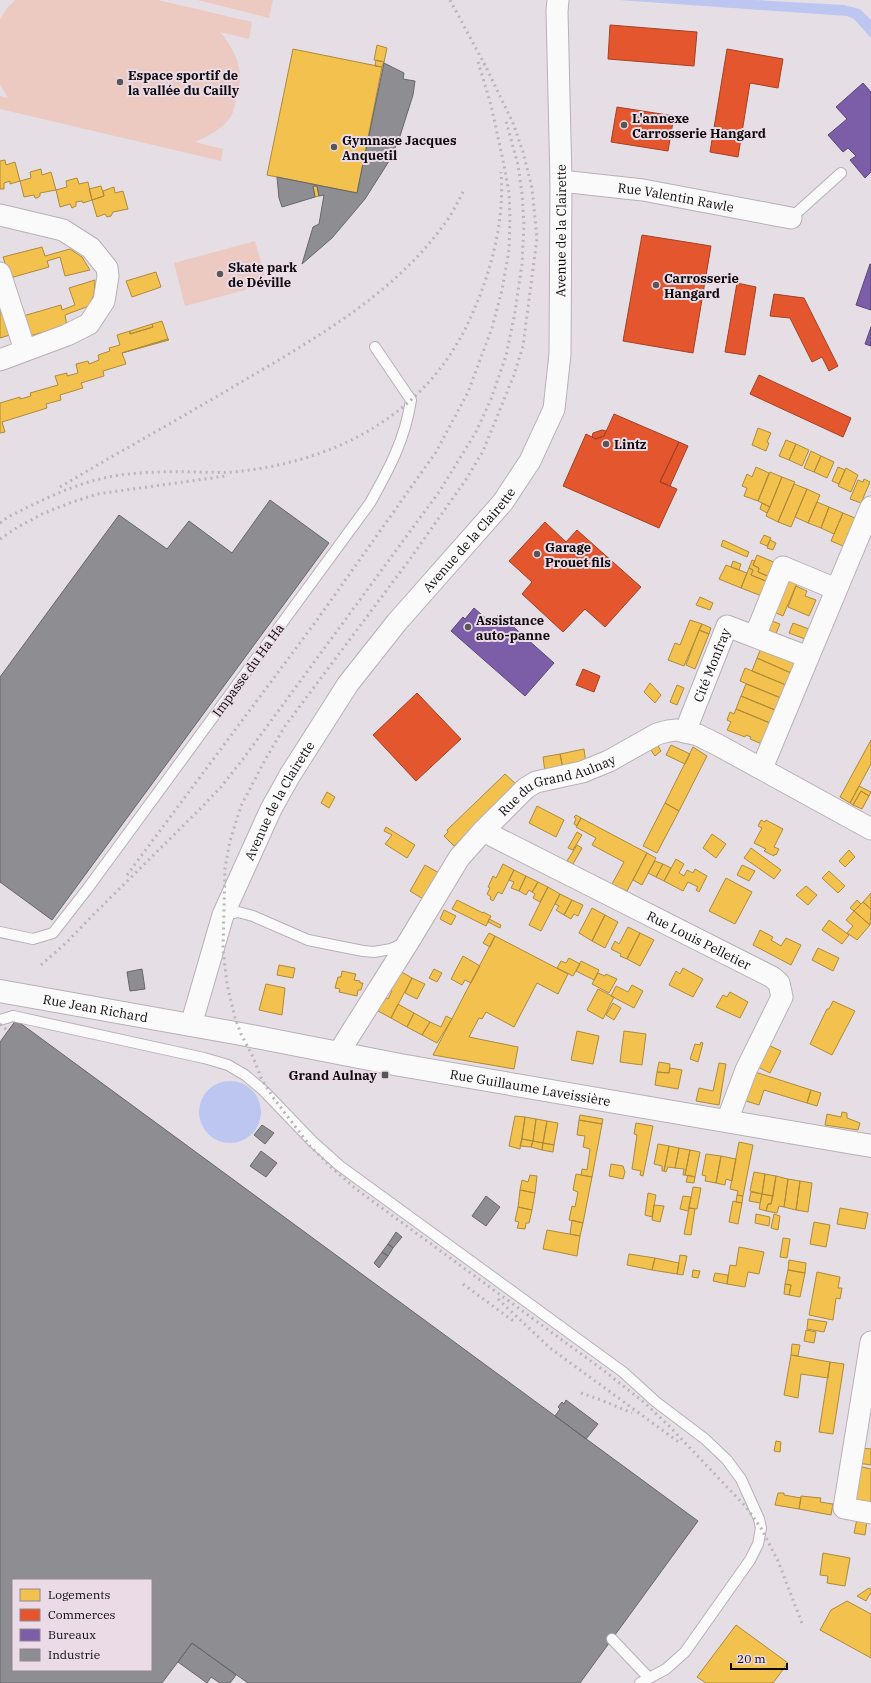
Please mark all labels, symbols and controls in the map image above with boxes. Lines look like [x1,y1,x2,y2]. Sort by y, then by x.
place label: Espace sportif de la vallée du Cailly [128,67,240,99]
marker: Espace sportif de la vallée du Cailly [115,77,125,87]
place label: L'annexe Carrosserie Hangard [632,110,766,142]
marker: L'annexe Carrosserie Hangard [619,120,629,130]
place label: Gymnase Jacques Anquetil [342,132,457,164]
marker: Gymnase Jacques Anquetil [329,142,339,152]
street label: Avenue de la Clairette [552,164,570,297]
street label: Rue Valentin Rawle [617,179,735,216]
place label: Skate park de Déville [228,259,298,291]
marker: Skate park de Déville [215,269,225,279]
place label: Carrosserie Hangard [664,270,739,302]
marker: Carrosserie Hangard [651,280,661,290]
place label: Lintz [614,436,647,453]
marker: Lintz [601,439,611,449]
street label: Avenue de la Clairette [419,485,519,596]
place label: Garage Prouet fils [545,539,611,571]
marker: Garage Prouet fils [532,549,542,559]
place label: Assistance auto-panne [476,612,550,644]
street label: Impasse du Ha Ha [209,620,288,720]
marker: Assistance auto-panne [463,622,473,632]
street label: Cité Monfray [690,626,734,705]
street label: Avenue de la Clairette [241,738,318,863]
street label: Rue du Grand Aulnay [495,751,619,820]
street label: Rue Louis Pelletier [644,907,754,974]
street label: Rue Jean Richard [41,991,149,1026]
street label: Rue Guillaume Laveissière [449,1066,612,1110]
place label: Grand Aulnay [288,1067,378,1084]
marker: Grand Aulnay [380,1070,390,1080]
legend [12,1579,152,1671]
text: Logements [48,1587,111,1602]
text: Commerces [48,1607,116,1622]
text: Bureaux [48,1627,96,1642]
scale bar [731,1645,787,1671]
text: Industrie [48,1647,100,1662]
text: 20 m [737,1651,766,1666]

